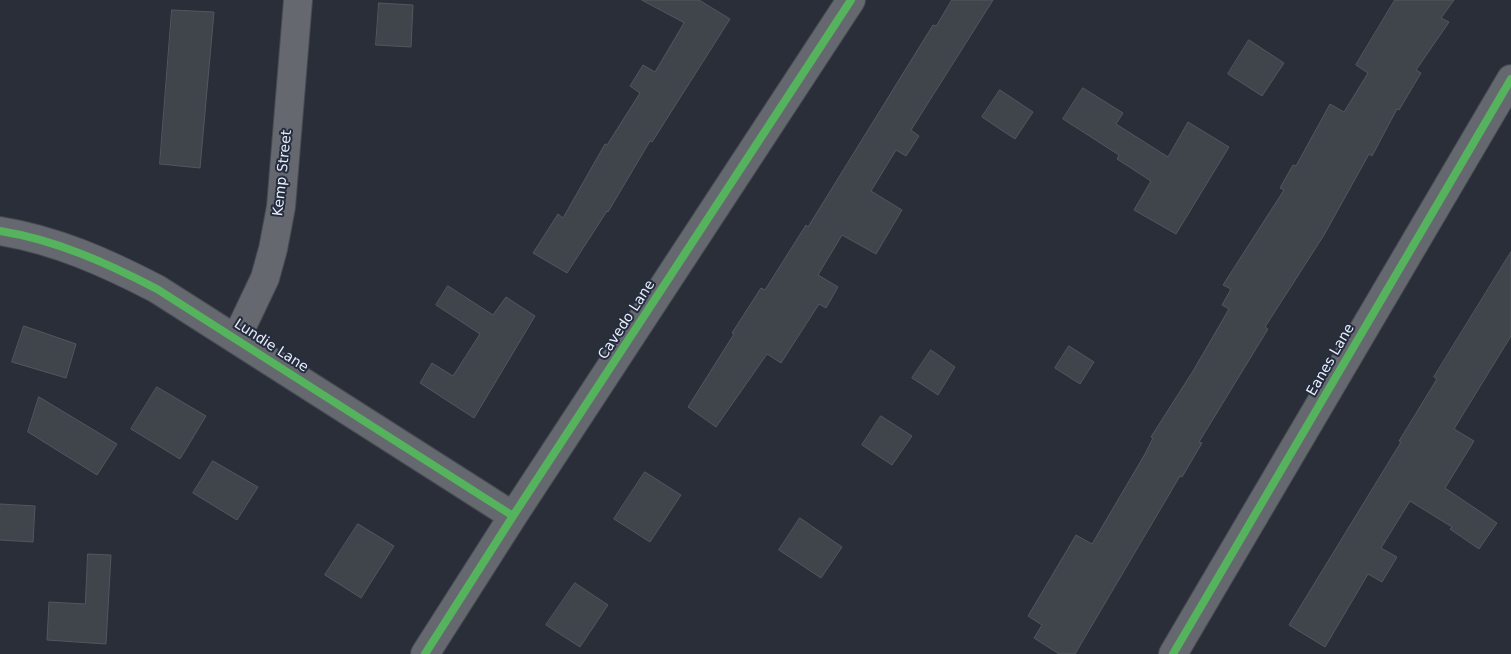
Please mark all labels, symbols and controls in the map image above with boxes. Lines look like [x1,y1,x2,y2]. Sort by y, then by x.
street label: Kemp Street [270,129,296,217]
street label: Cavedo Lane [595,277,659,363]
street label: Lundie Lane [231,316,311,376]
street label: Eanes Lane [1304,321,1358,399]

